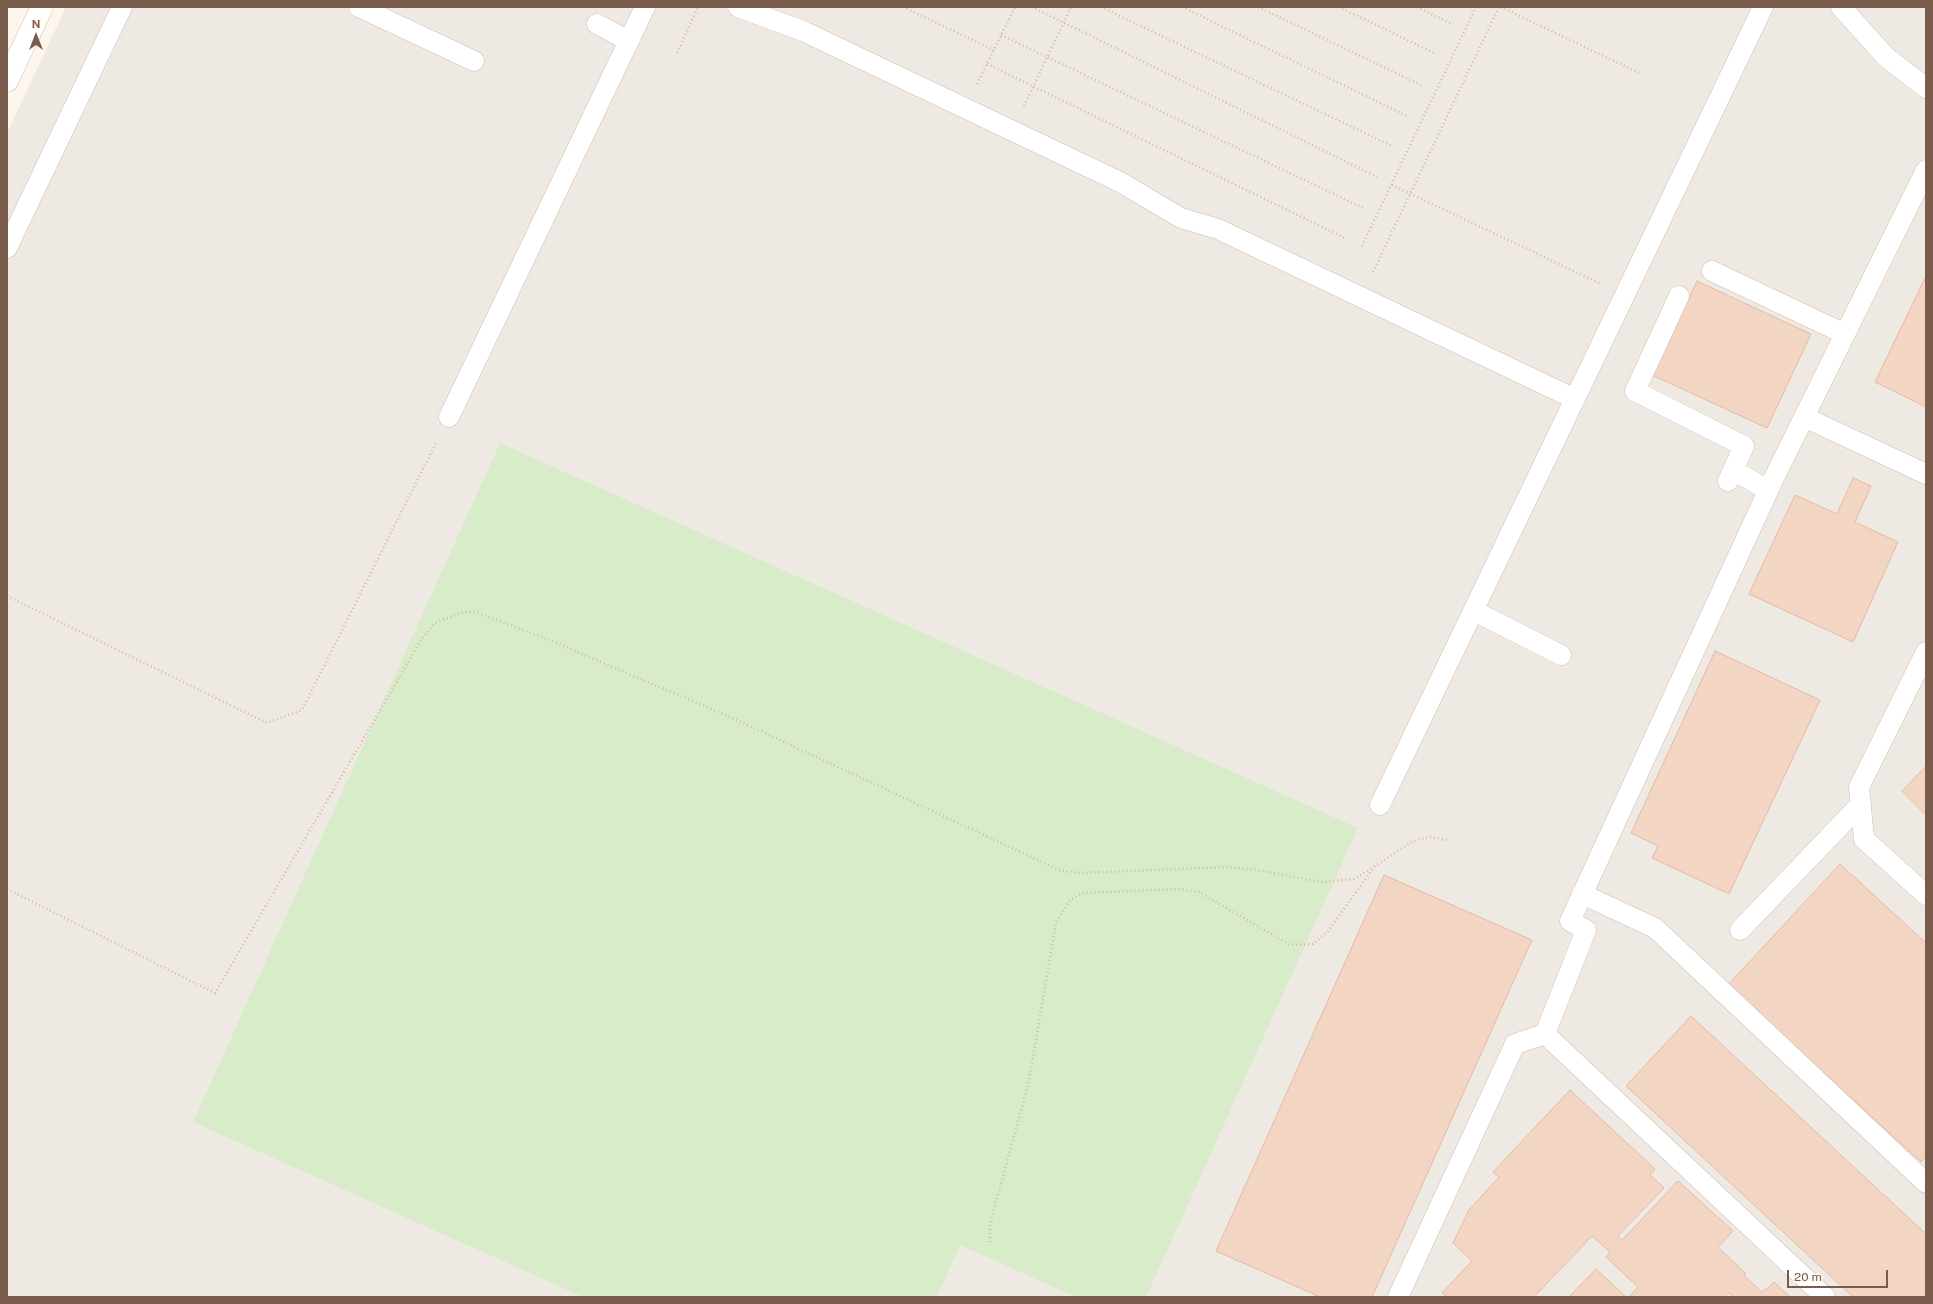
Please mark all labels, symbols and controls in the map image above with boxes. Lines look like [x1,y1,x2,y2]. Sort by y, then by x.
north arrow [16,16,56,56]
text: N [32,18,40,30]
scale bar [1789,1262,1890,1288]
text: 20 m [1794,1270,1822,1284]

